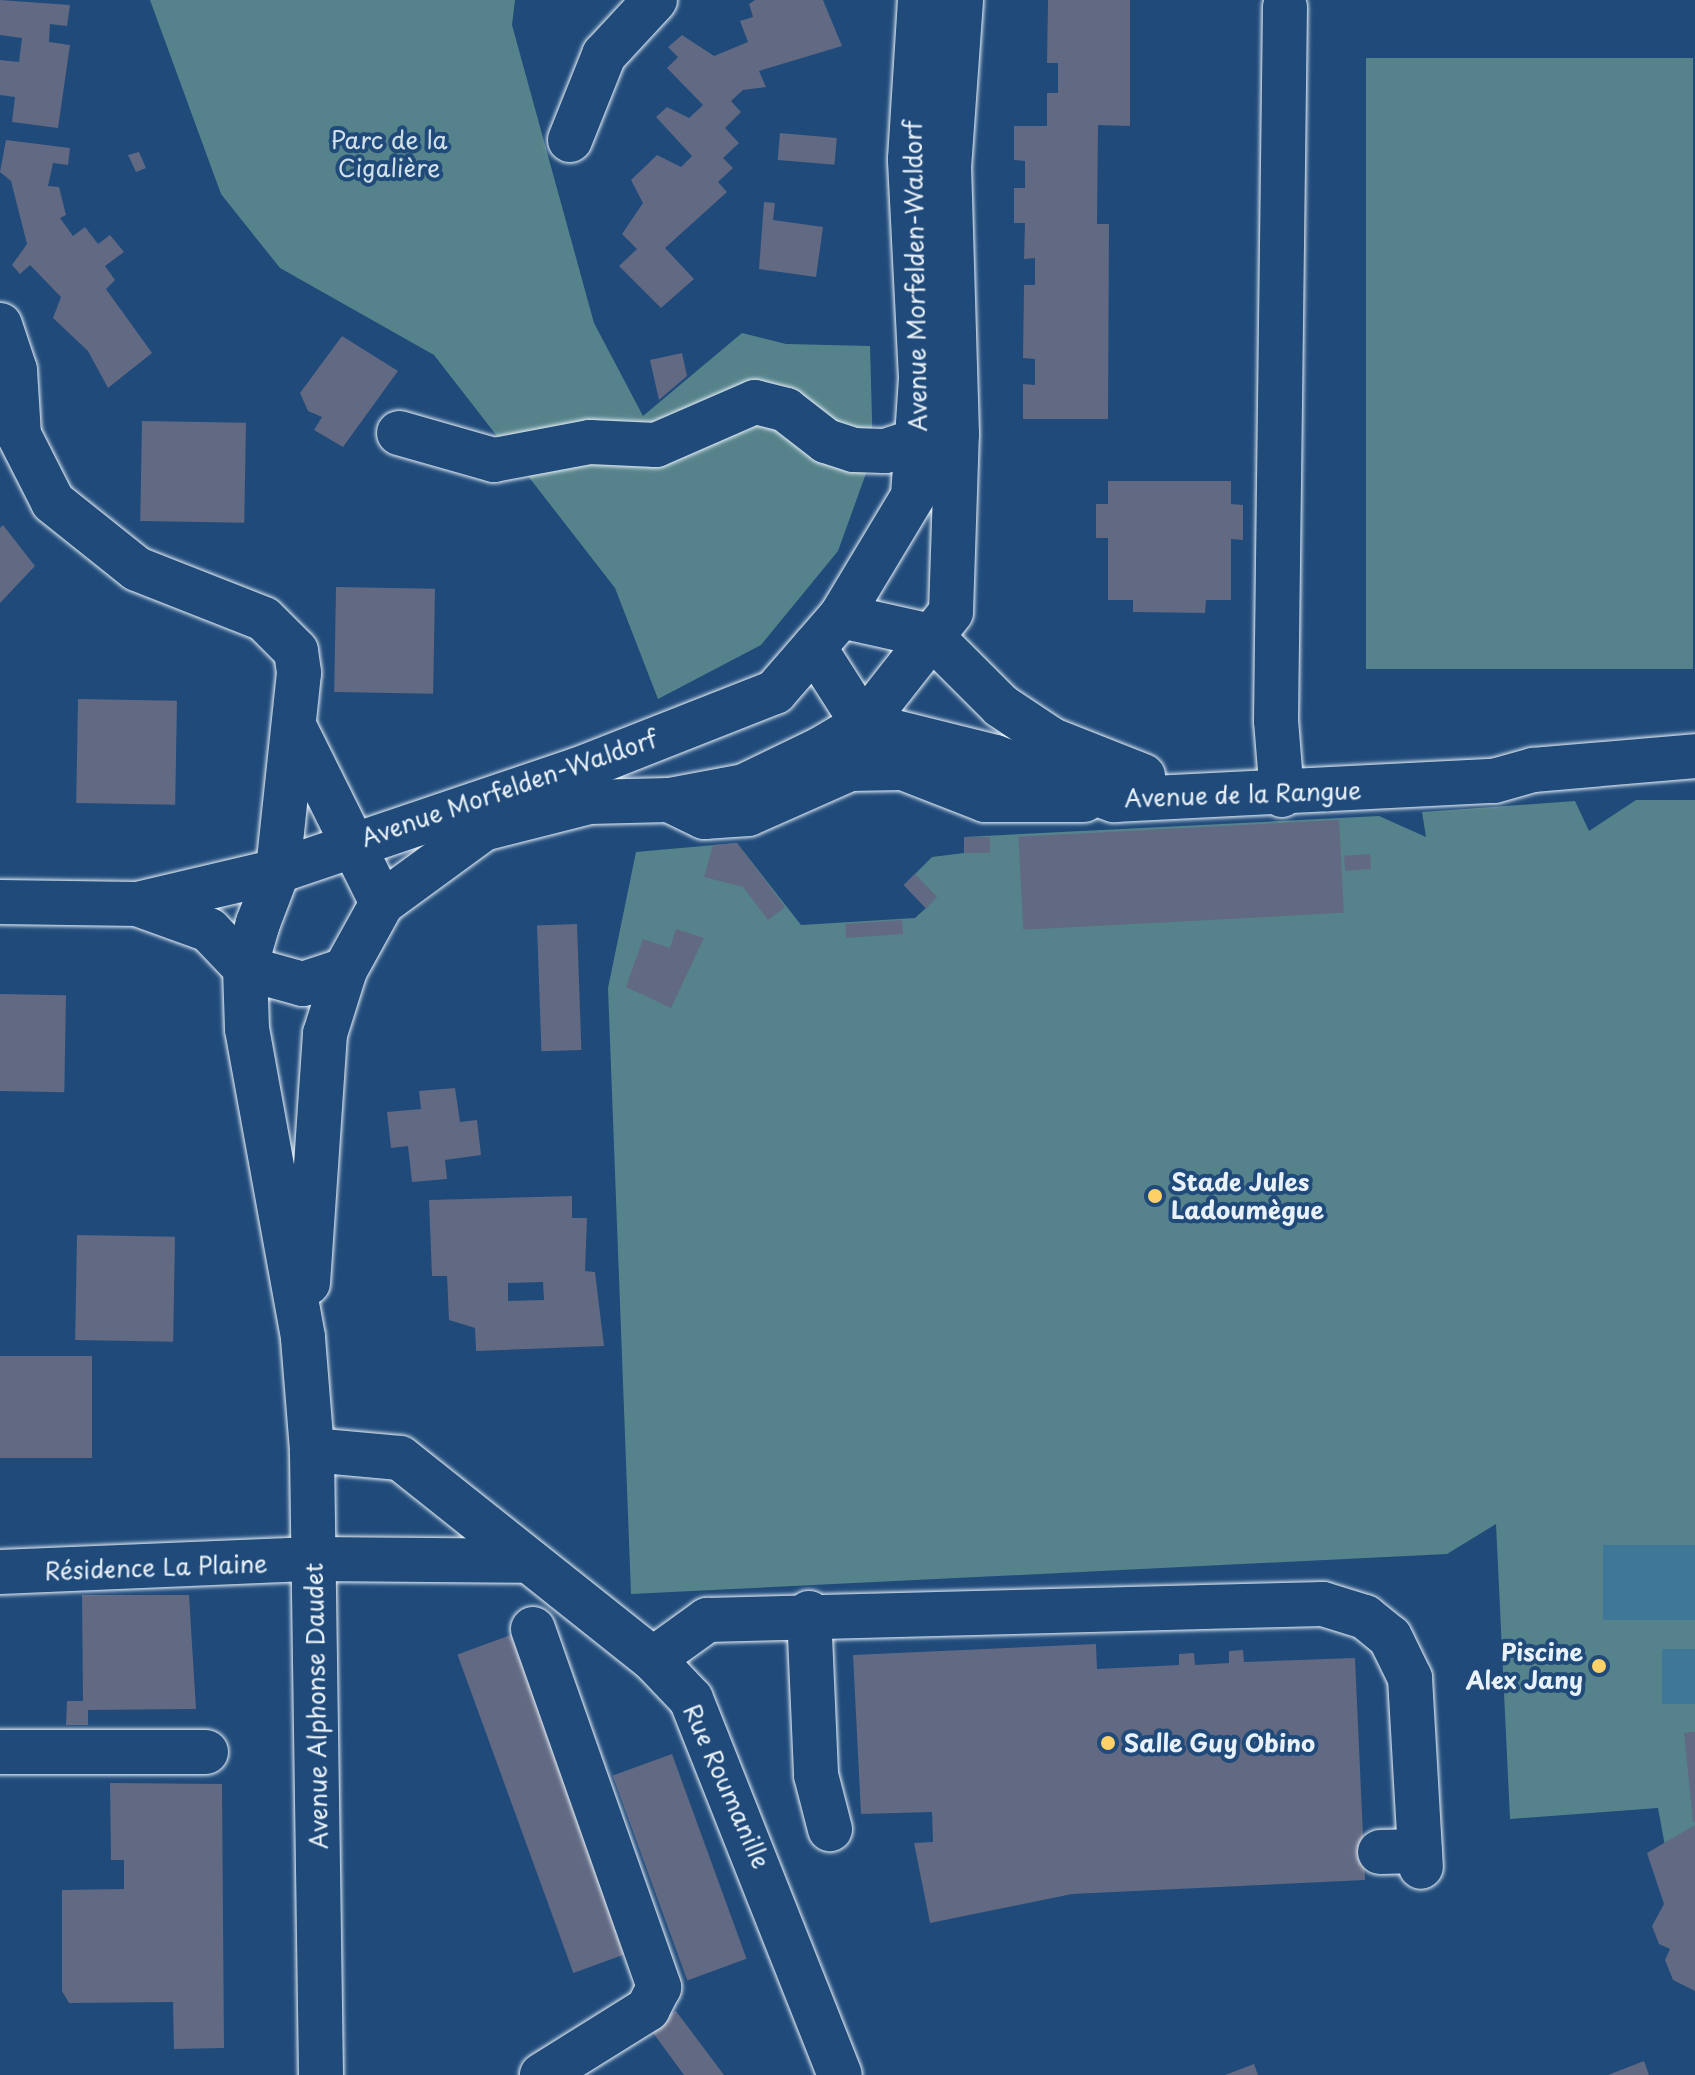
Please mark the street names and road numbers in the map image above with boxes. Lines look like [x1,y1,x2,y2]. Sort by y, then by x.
street label: Avenue Morfelden-Waldorf [898,121,932,431]
street label: Avenue Morfelden-Waldorf [358,724,660,852]
street label: Avenue de la Rangue [1122,775,1364,813]
street label: Résidence La Plaine [43,1549,269,1585]
street label: Avenue Alphonse Daudet [299,1563,333,1849]
street label: Rue Roumanille [677,1698,777,1874]

